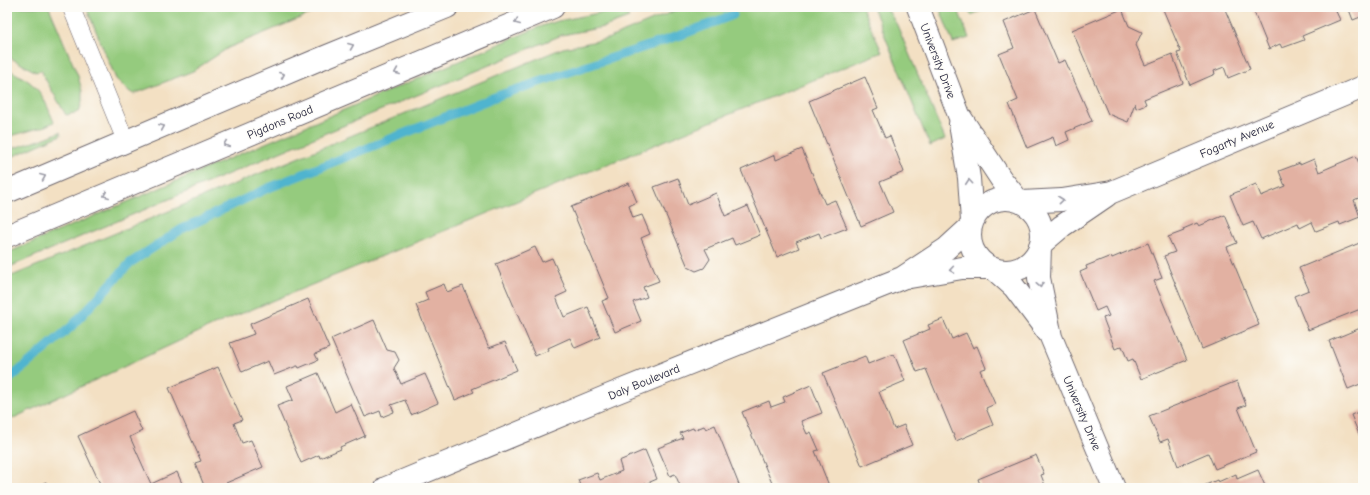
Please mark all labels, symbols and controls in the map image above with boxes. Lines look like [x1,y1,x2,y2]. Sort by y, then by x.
one-way arrow [514,17,522,25]
street label: University Drive [917,21,959,101]
one-way arrow [347,43,354,51]
one-way arrow [394,68,401,76]
one-way arrow [278,72,285,80]
street label: Pigdons Road [245,102,315,142]
street label: Fogarty Avenue [1198,117,1276,161]
one-way arrow [159,123,166,131]
one-way arrow [222,140,229,148]
one-way arrow [38,174,46,182]
one-way arrow [965,179,974,185]
one-way arrow [102,190,109,198]
one-way arrow [1058,195,1064,204]
one-way arrow [949,265,955,274]
one-way arrow [1036,282,1044,288]
street label: Daly Boulevard [606,361,682,403]
street label: University Drive [1060,374,1104,452]

